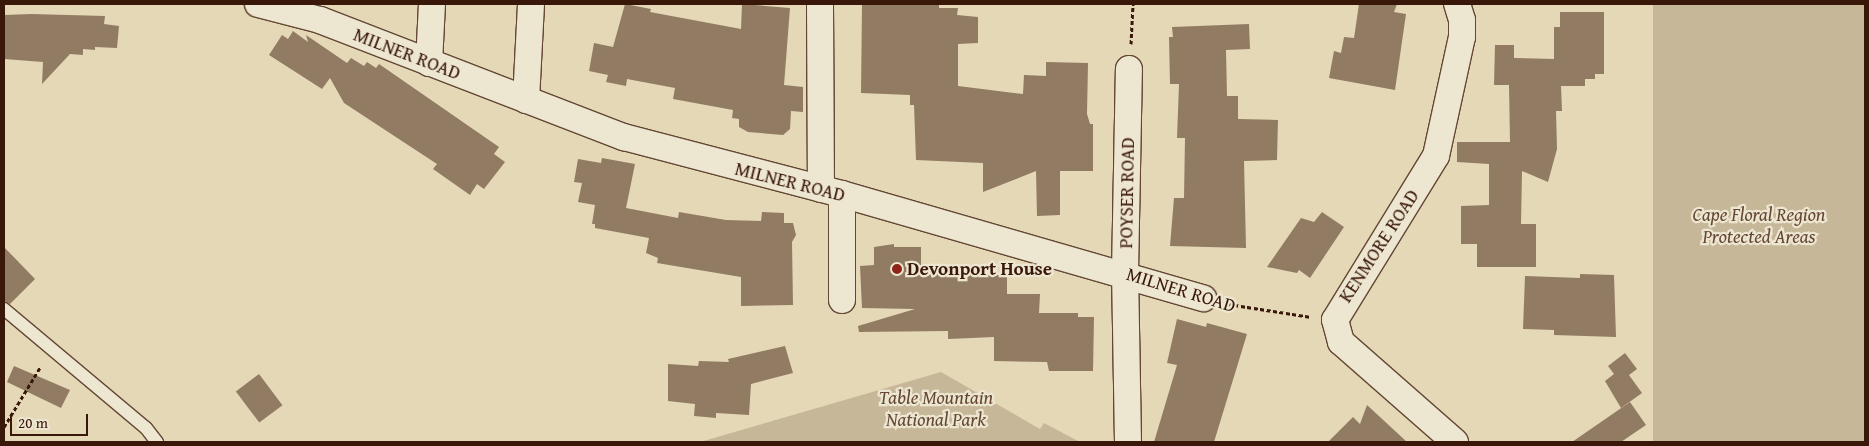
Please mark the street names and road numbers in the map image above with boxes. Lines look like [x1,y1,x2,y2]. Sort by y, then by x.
street label: MILNER ROAD [350,23,464,85]
street label: POYSER ROAD [1115,137,1139,249]
street label: MILNER ROAD [733,157,847,207]
street label: KENMORE ROAD [1334,185,1424,307]
street label: MILNER ROAD [1124,263,1238,317]

